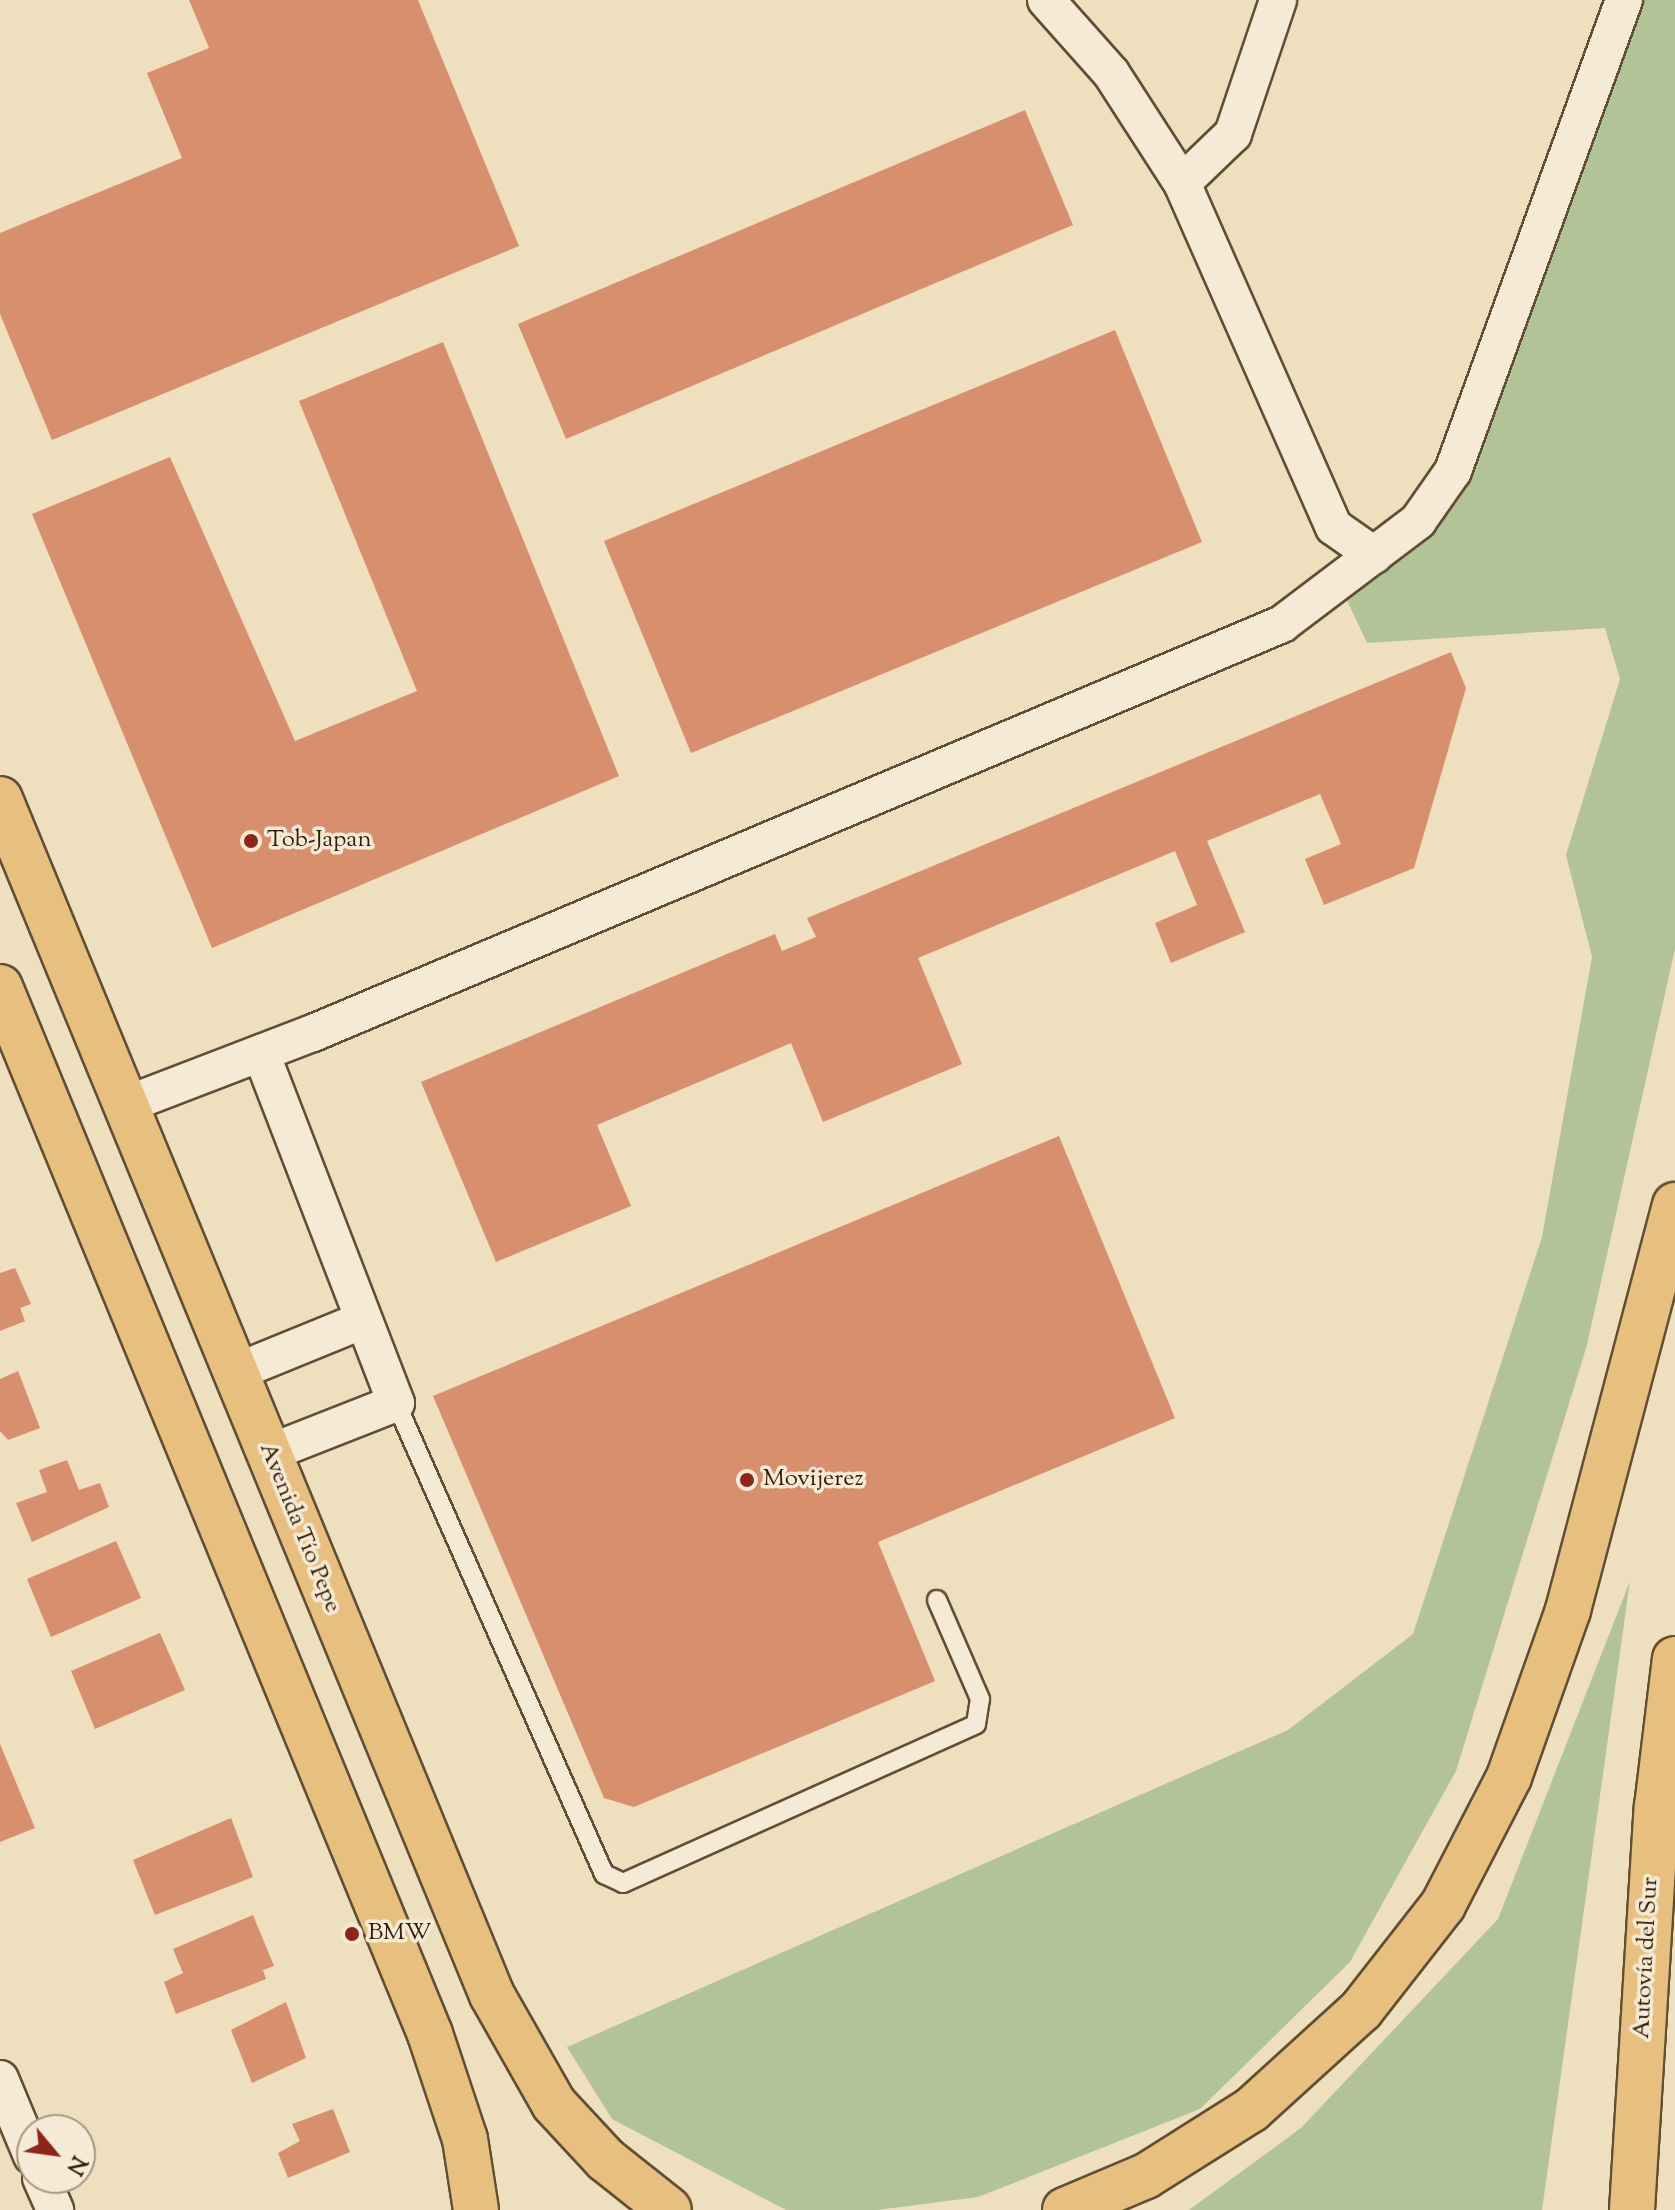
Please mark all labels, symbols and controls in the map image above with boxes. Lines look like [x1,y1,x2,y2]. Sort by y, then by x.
place label: Tob-Japan [267,827,372,855]
marker: Tob-Japan [242,832,260,850]
street label: Avenida Tío Pepe [252,1439,346,1617]
place label: Movijerez [763,1466,864,1494]
marker: Movijerez [738,1471,756,1489]
street label: Autovía del Sur [1628,1876,1666,2040]
place label: BMW [368,1920,431,1948]
marker: BMW [343,1925,361,1943]
north arrow [16,2114,96,2194]
text: N [57,2149,93,2180]

